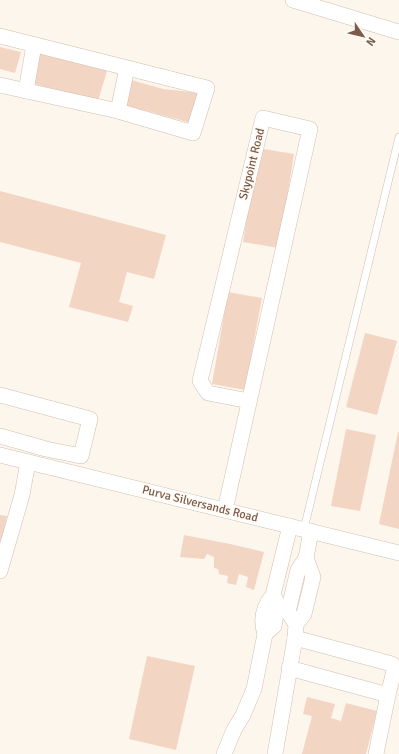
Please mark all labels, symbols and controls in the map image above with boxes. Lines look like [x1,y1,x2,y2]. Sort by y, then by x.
north arrow [343,16,383,56]
text: N [363,35,378,48]
street label: Skypoint Road [236,127,268,201]
street label: Purva Silversands Road [140,482,260,526]

